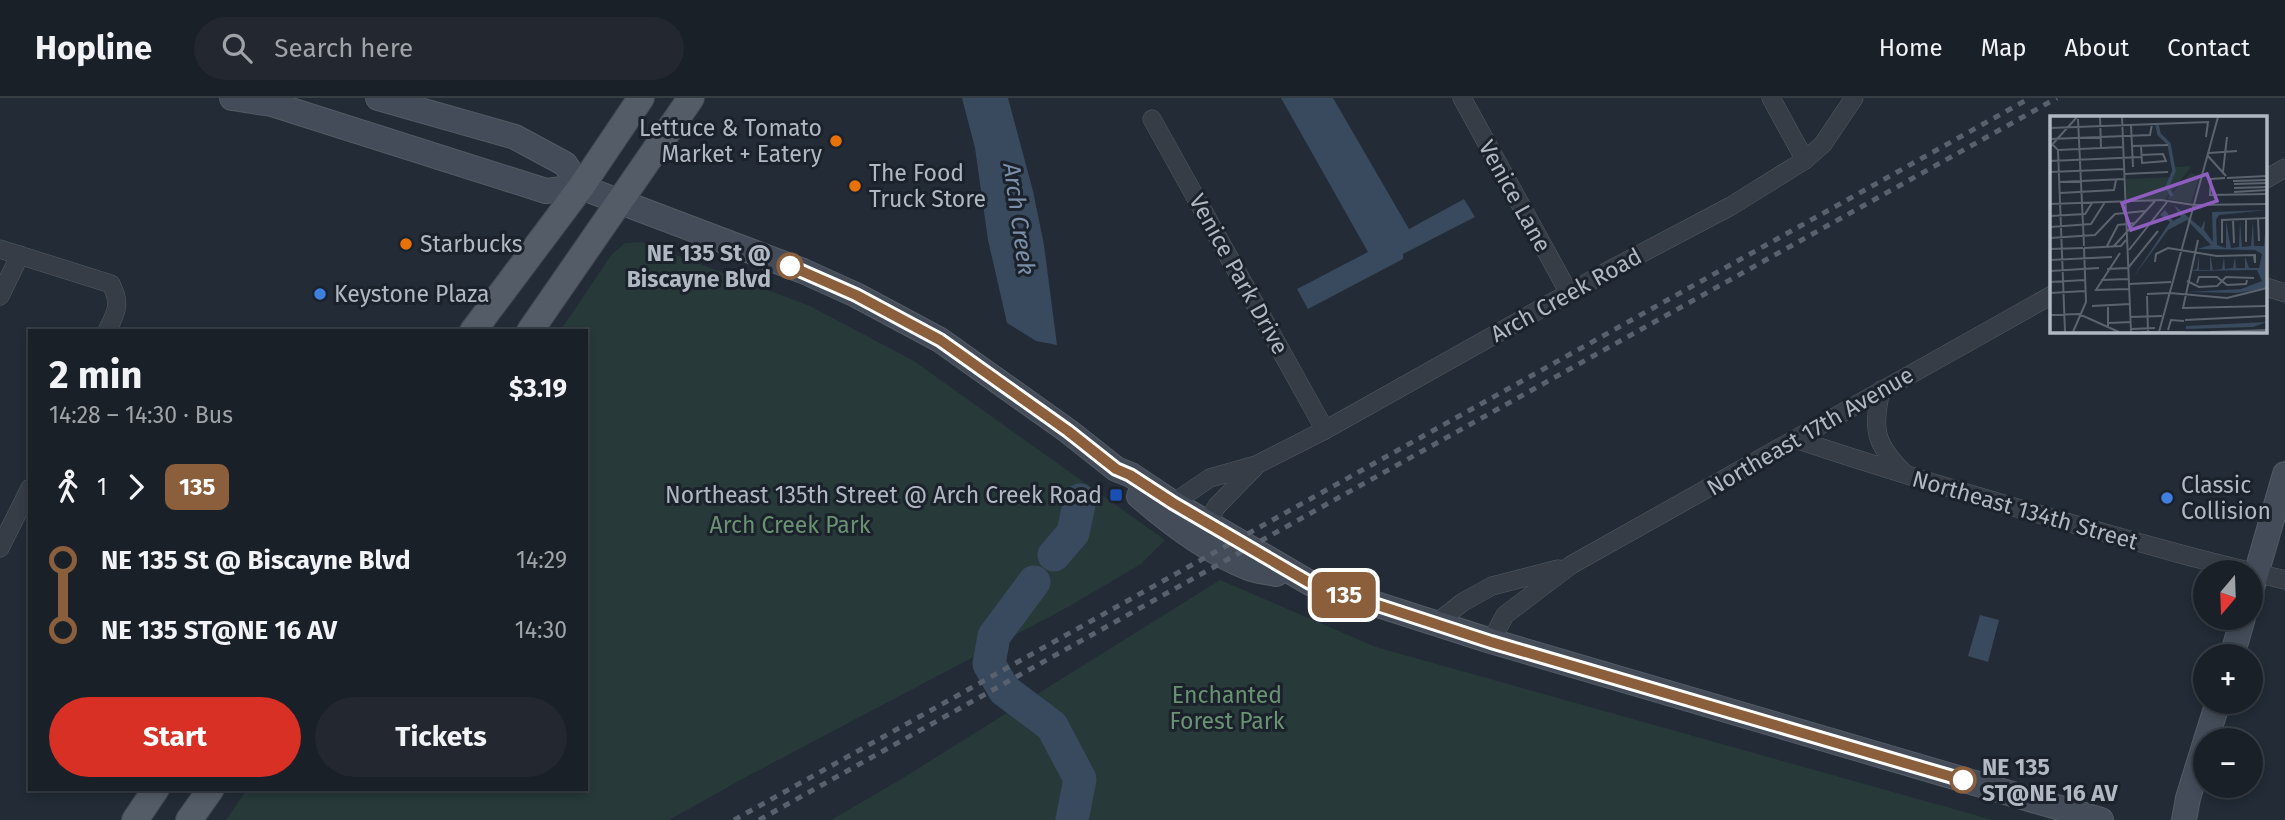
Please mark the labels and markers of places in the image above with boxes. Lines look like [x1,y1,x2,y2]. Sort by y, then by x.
place label: Lettuce & Tomato Market + Eatery [639,114,823,168]
marker: Lettuce & Tomato Market + Eatery [828,133,844,149]
place label: The Food Truck Store [869,159,986,213]
marker: The Food Truck Store [847,178,863,194]
place label: Starbucks [420,230,523,258]
marker: Starbucks [398,236,414,252]
place label: NE 135 St @ Biscayne Blvd [627,239,771,293]
marker: NE 135 St @ Biscayne Blvd [777,253,803,279]
place label: Keystone Plaza [334,280,490,308]
marker: Keystone Plaza [312,286,328,302]
place label: Classic Collision [2181,471,2271,525]
place label: Northeast 135th Street @ Arch Creek Road [665,481,1102,509]
marker: Northeast 135th Street @ Arch Creek Road [1108,487,1124,503]
marker: Classic Collision [2159,490,2175,506]
place label: NE 135 ST@NE 16 AV [1982,753,2118,807]
marker: NE 135 ST@NE 16 AV [1950,767,1976,793]

